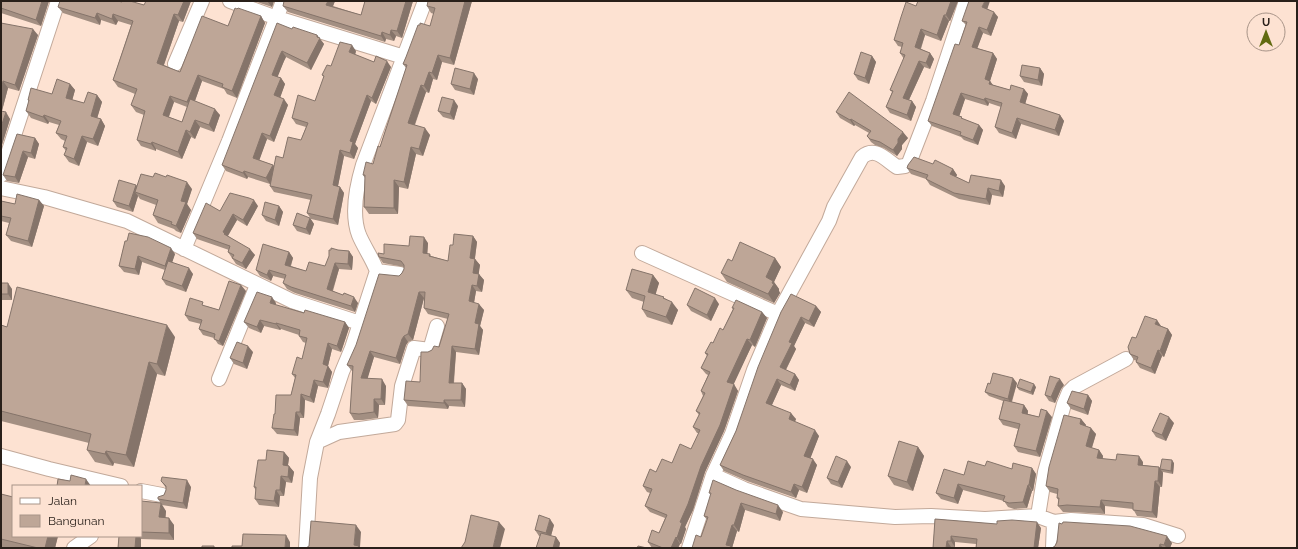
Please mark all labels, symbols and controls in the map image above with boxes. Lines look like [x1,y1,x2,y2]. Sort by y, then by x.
north arrow [1246,12,1286,52]
text: U [1262,16,1270,29]
legend [12,485,142,537]
text: Jalan [48,494,77,508]
text: Bangunan [48,514,105,528]

